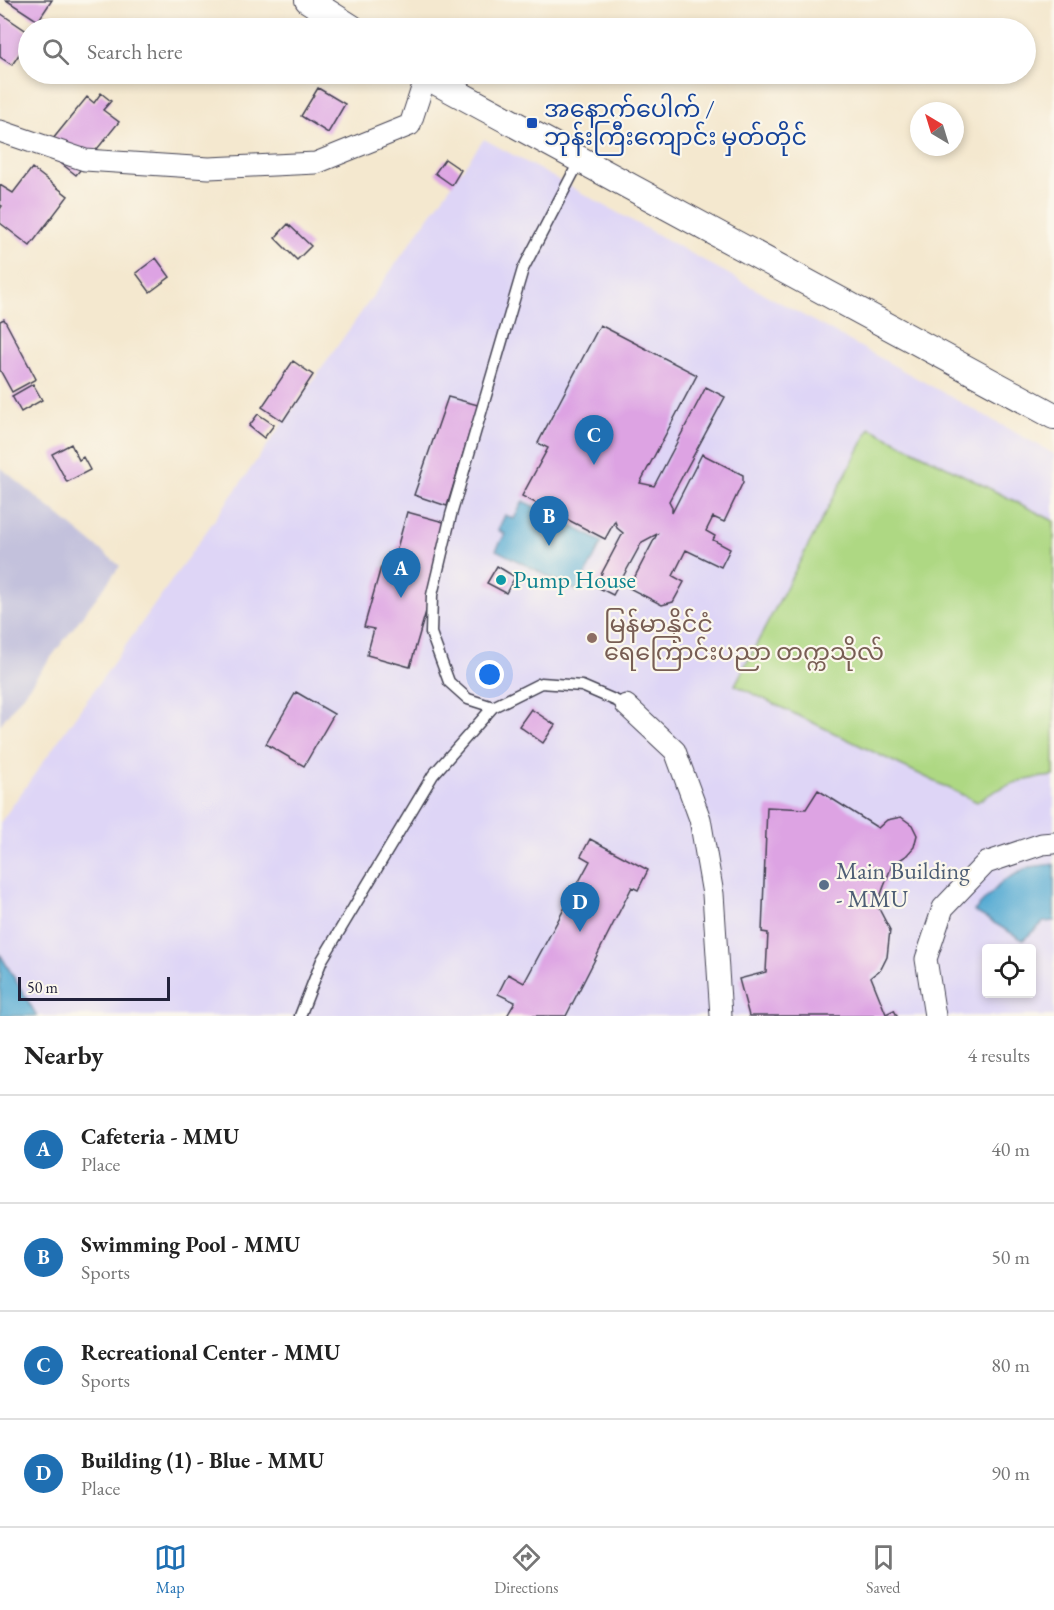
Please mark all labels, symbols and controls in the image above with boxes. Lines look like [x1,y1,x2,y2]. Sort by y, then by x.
search box [18,18,1036,84]
icon: search [39,35,72,68]
text: Search here [87,37,182,66]
place label: အနောက်ပေါက် / ဘုန်းကြီးကျောင်း မှတ်တိုင် [544,93,807,156]
north arrow [910,102,964,156]
marker: အနောက်ပေါက် / ဘုန်းကြီးကျောင်း မှတ်တိုင် [525,116,539,130]
pin: C [574,416,614,465]
pin: B [530,496,568,546]
pin: A [382,548,420,598]
place label: Pump House [513,564,636,595]
marker: Pump House [494,573,508,587]
place label: မြန်မာနိုင်ငံ ရေကြောင်းပညာ တက္ကသိုလ် [604,608,884,671]
marker: မြန်မာနိုင်ငံ ရေကြောင်းပညာ တက္ကသိုလ် [585,631,599,645]
your location [475,660,504,689]
place label: Main Building - MMU [836,855,970,914]
marker: Main Building - MMU [817,878,831,892]
pin: D [560,882,600,932]
map controls [982,944,1036,998]
button: locate [982,944,1036,998]
scale bar [18,974,170,1001]
text: 50 m [27,977,58,998]
text: Nearby [24,1038,104,1072]
text: 4 results [967,1042,1030,1068]
text: Cafeteria - MMU [81,1122,239,1151]
text: A [36,1136,51,1162]
text: 40 m [991,1136,1030,1162]
text: Place [81,1151,120,1177]
text: Swimming Pool - MMU [81,1230,300,1259]
text: B [37,1244,50,1270]
text: 50 m [991,1244,1030,1270]
text: Sports [81,1259,130,1285]
text: Recreational Center - MMU [81,1338,340,1367]
text: C [36,1352,51,1378]
text: 80 m [991,1352,1030,1378]
text: Sports [81,1367,130,1393]
text: Building (1) - Blue - MMU [81,1446,324,1475]
text: D [36,1460,51,1486]
text: 90 m [991,1460,1030,1486]
text: Place [81,1475,120,1501]
tab: Map [154,1541,187,1598]
tab: Directions [494,1541,559,1598]
tab: Saved [866,1541,900,1598]

